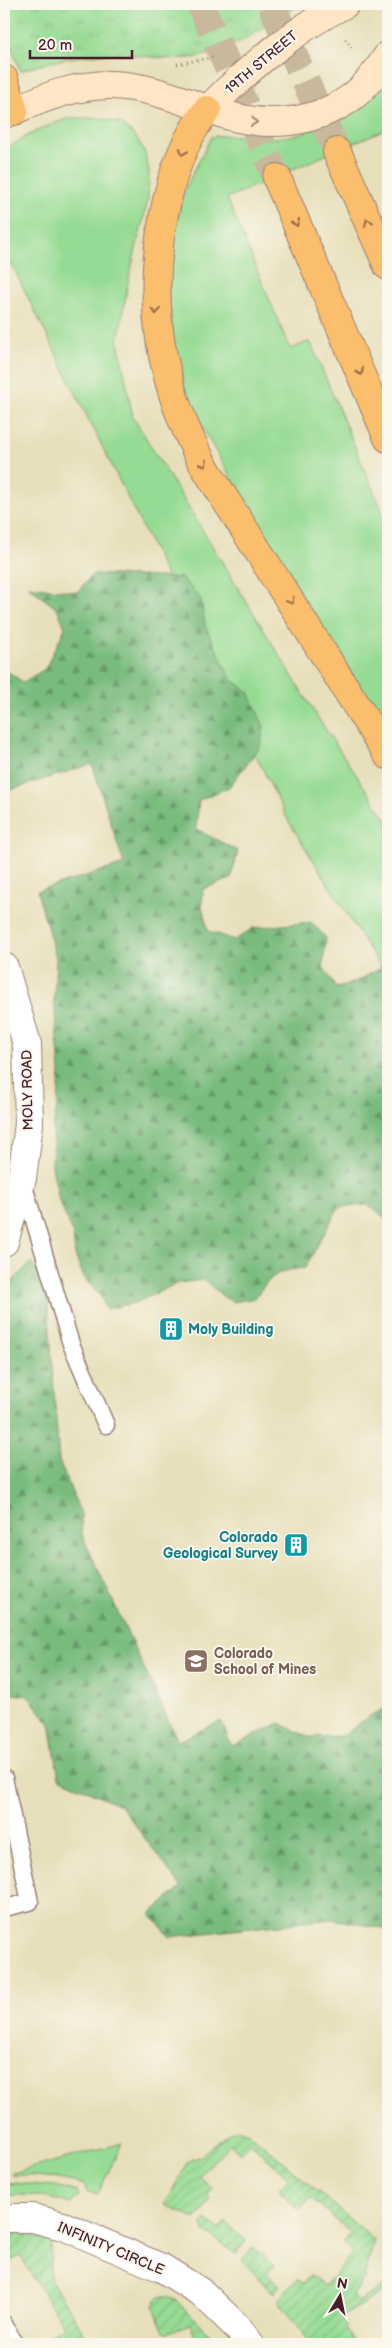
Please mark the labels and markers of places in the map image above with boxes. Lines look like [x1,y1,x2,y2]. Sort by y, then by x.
building icon: Moly Building [158,1316,184,1342]
place label: Moly Building [188,1321,273,1338]
place label: Colorado Geological Survey [163,1529,279,1562]
building icon: Colorado Geological Survey [283,1532,309,1558]
place label: Colorado School of Mines [214,1645,316,1678]
school or university icon: Colorado School of Mines [183,1648,209,1674]

